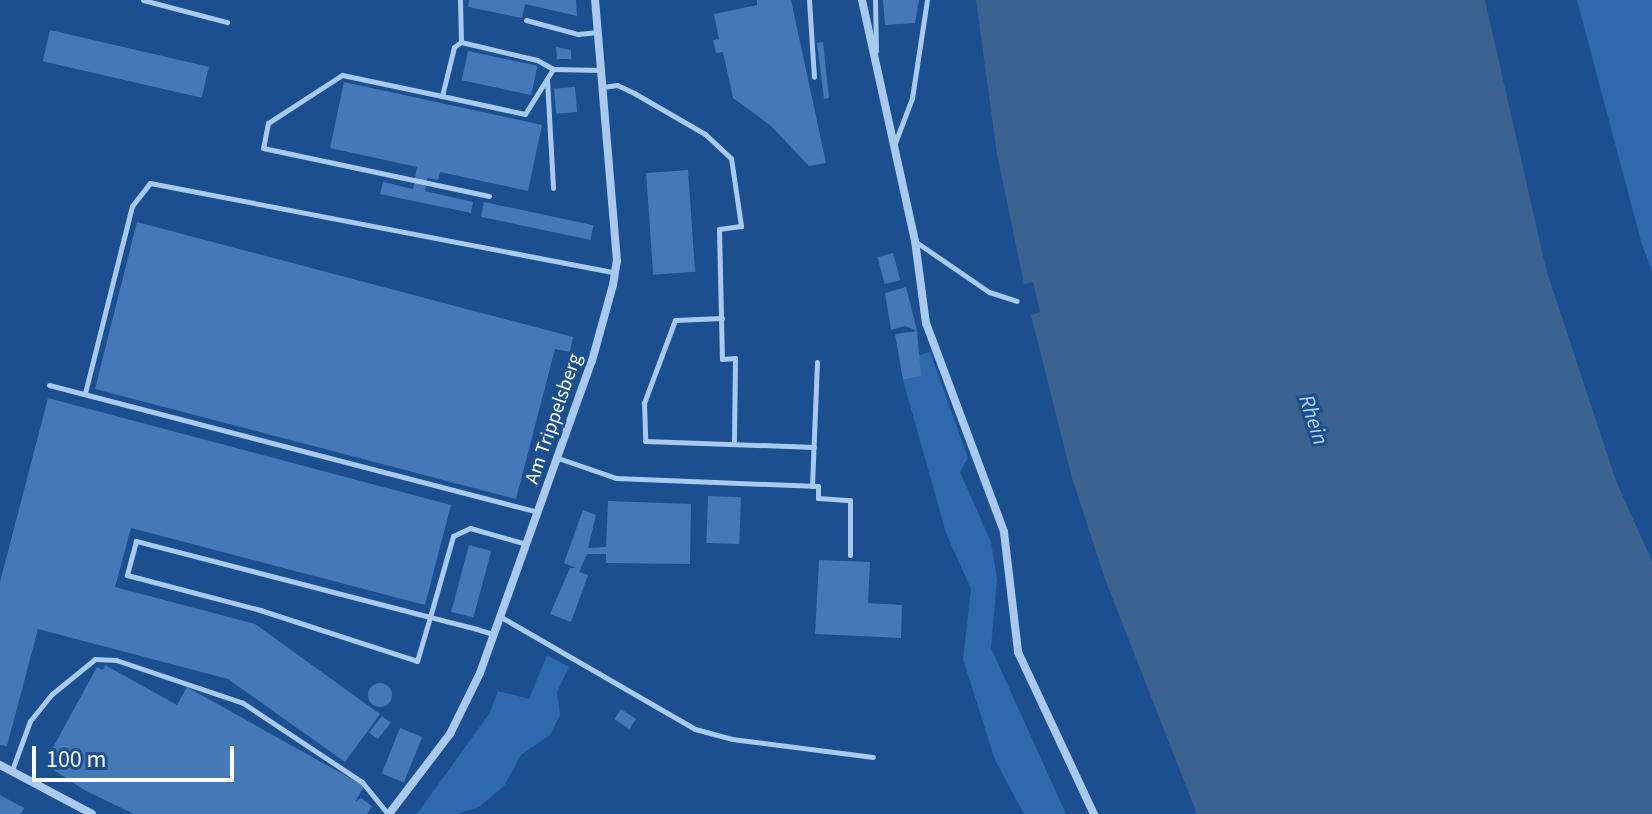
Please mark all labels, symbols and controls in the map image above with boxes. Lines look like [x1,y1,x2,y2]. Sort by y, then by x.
street label: Am Trippelsberg [520,351,588,487]
water label: Rhein [1293,392,1333,448]
scale bar [36,730,238,780]
text: 100 m [46,742,106,777]

